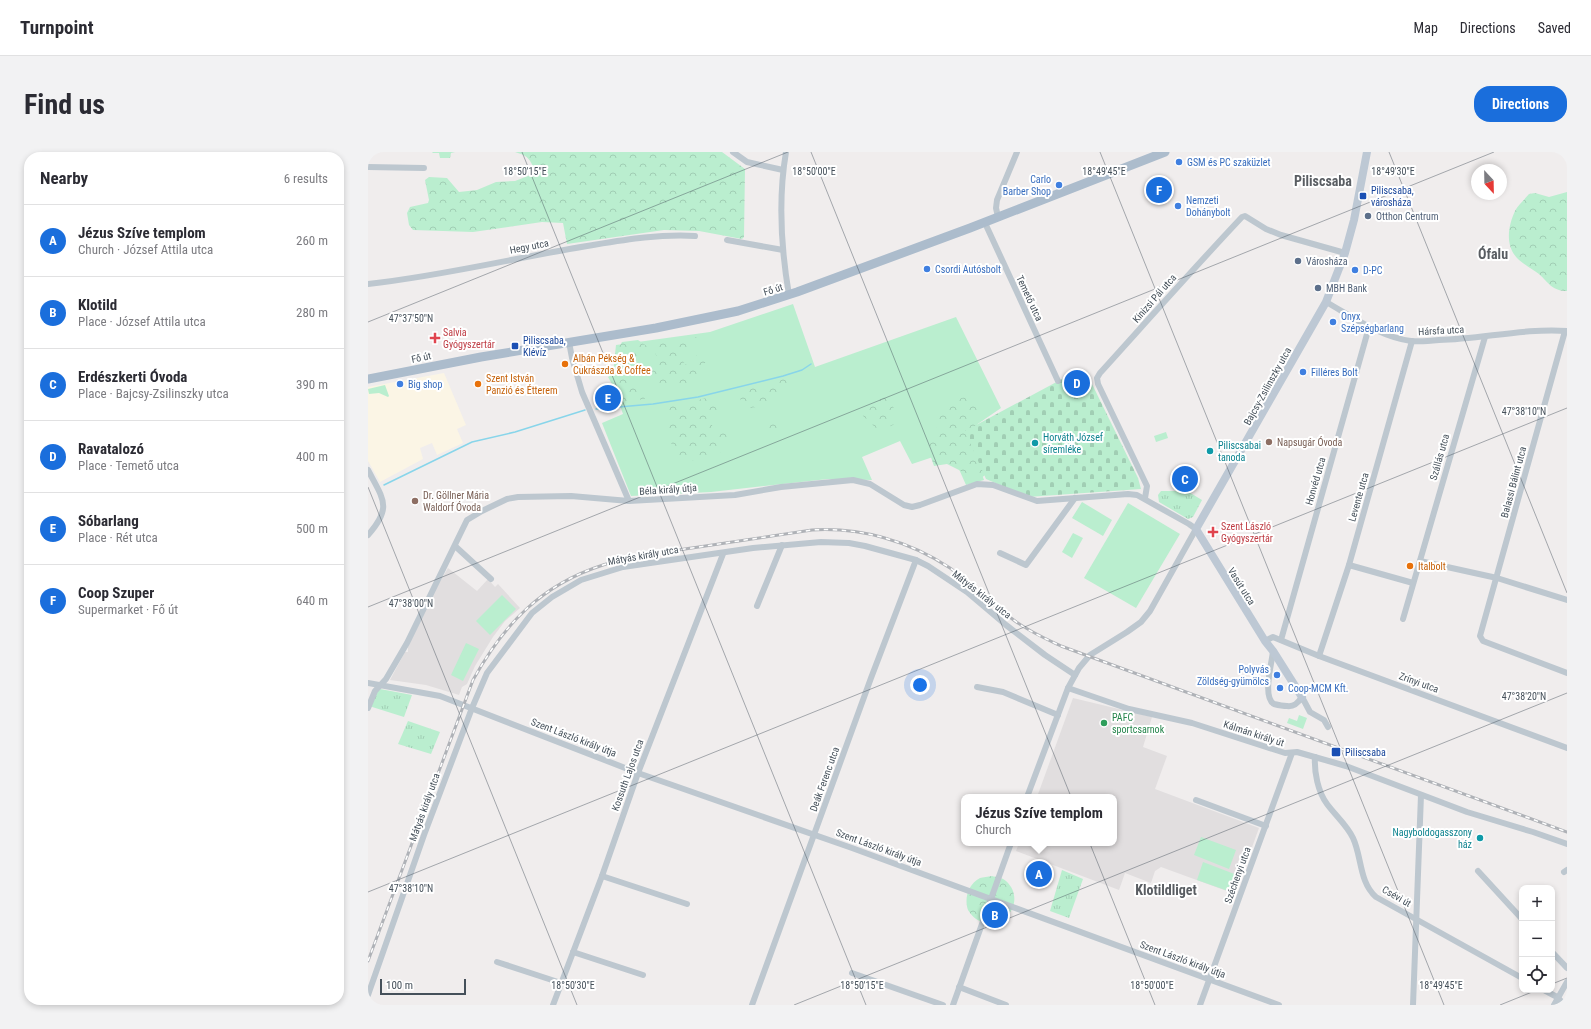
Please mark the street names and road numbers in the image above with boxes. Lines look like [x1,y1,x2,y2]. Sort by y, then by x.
street label: Hegy utca [509,237,550,256]
street label: Kinizsi Pál utca [1130,272,1179,325]
street label: Temető utca [1014,274,1045,323]
street label: Fő út [762,281,784,298]
street label: Hársfa utca [1418,324,1465,337]
street label: Bajcsy-Zsilinszky utca [1242,345,1293,427]
street label: Fő út [410,350,432,365]
street label: Szállás utca [1428,432,1451,482]
street label: Balassi Bálint utca [1499,445,1528,519]
street label: Honvéd utca [1303,456,1328,506]
street label: Levente utca [1346,471,1371,523]
street label: Béla király útja [639,482,697,497]
street label: Mátyás király utca [607,544,679,567]
street label: Vasút utca [1226,566,1257,607]
street label: Mátyás király utca [950,568,1013,621]
street label: Zrínyi utca [1397,670,1440,695]
street label: Szent László király útja [530,716,618,759]
street label: Kálmán király út [1222,719,1286,748]
street label: Kossuth Lajos utca [609,738,646,812]
street label: Deák Ferenc utca [808,745,841,813]
street label: Mátyás király utca [407,772,442,843]
street label: Szent László király útja [834,827,923,868]
street label: Széchenyi utca [1222,845,1253,905]
street label: Csévi út [1380,884,1413,909]
street label: Szent László király útja [1138,939,1227,980]

